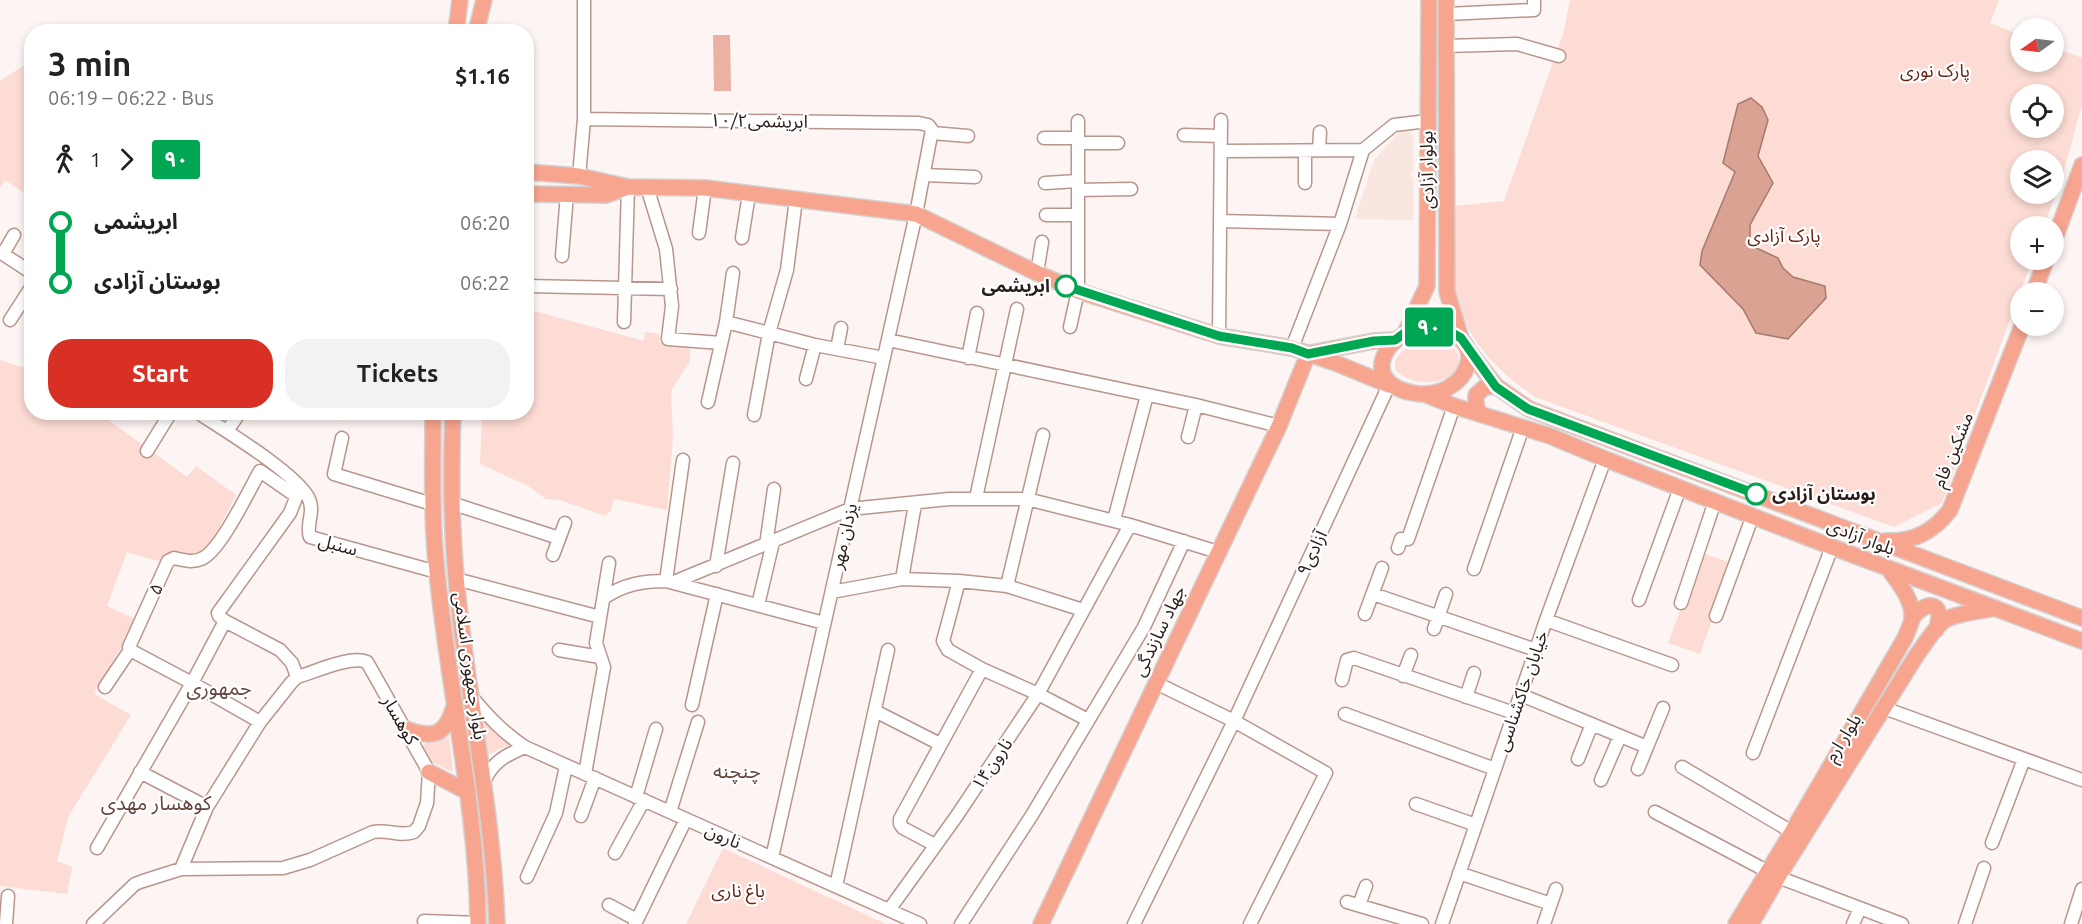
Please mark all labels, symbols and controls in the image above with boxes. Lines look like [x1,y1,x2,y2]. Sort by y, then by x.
north arrow [2010,18,2064,72]
map controls [2010,18,2064,336]
text: 3 min [48,45,131,82]
park label: پارک نوری [1900,60,1970,82]
text: $1.16 [455,63,510,88]
button: locate [2010,84,2064,138]
text: 06:19 – 06:22 · Bus [48,86,214,109]
street label: ۱۰/۲ابریشمی [710,109,808,133]
street label: بولوار آزادی [1415,131,1439,209]
icon: walk [48,143,81,176]
icon: forward [110,143,143,176]
text: ۹۰ [164,147,188,171]
text: 1 [90,148,101,171]
button: layers [2010,150,2064,204]
text: ابریشمی [94,208,178,233]
text: 06:20 [460,211,510,234]
button: + [2010,216,2064,270]
park label: پارک آزادی [1747,225,1821,247]
text: بوستان آزادی [94,268,221,293]
text: 06:22 [460,271,510,294]
place label: ابریشمی [981,275,1050,297]
marker: ابریشمی [1055,275,1077,297]
button: − [2010,282,2064,336]
line badge: ۹۰ [1402,308,1456,346]
text: ۹۰ [1417,315,1441,339]
button: Start [48,339,273,408]
button: Tickets [285,339,510,408]
street label: مشکین فام [1928,409,1981,492]
marker: بوستان آزادی [1745,483,1767,505]
place label: بوستان آزادی [1772,483,1876,505]
street label: یزدان مهر [826,501,862,572]
street label: بلوار آزادی [1824,514,1898,560]
street label: آزادی۹ [1292,526,1332,579]
street label: سنبل [316,529,360,561]
street label: ۵ [144,580,166,597]
street label: جهاد سازندگی [1128,582,1190,680]
street label: بلوار جمهوری اسلامی [449,591,491,741]
street label: خیابان خاکشناسی [1491,628,1553,754]
district label: جمهوری [186,676,252,700]
street label: کوهسار [377,691,423,749]
street label: بلوار ارم [1820,710,1869,768]
street label: نارون۱۴ [967,734,1017,794]
district label: چنچنه [713,759,761,784]
district label: کوهسار مهدی [101,791,212,815]
street label: نارون [702,818,744,854]
park label: باغ ناری [711,880,765,905]

